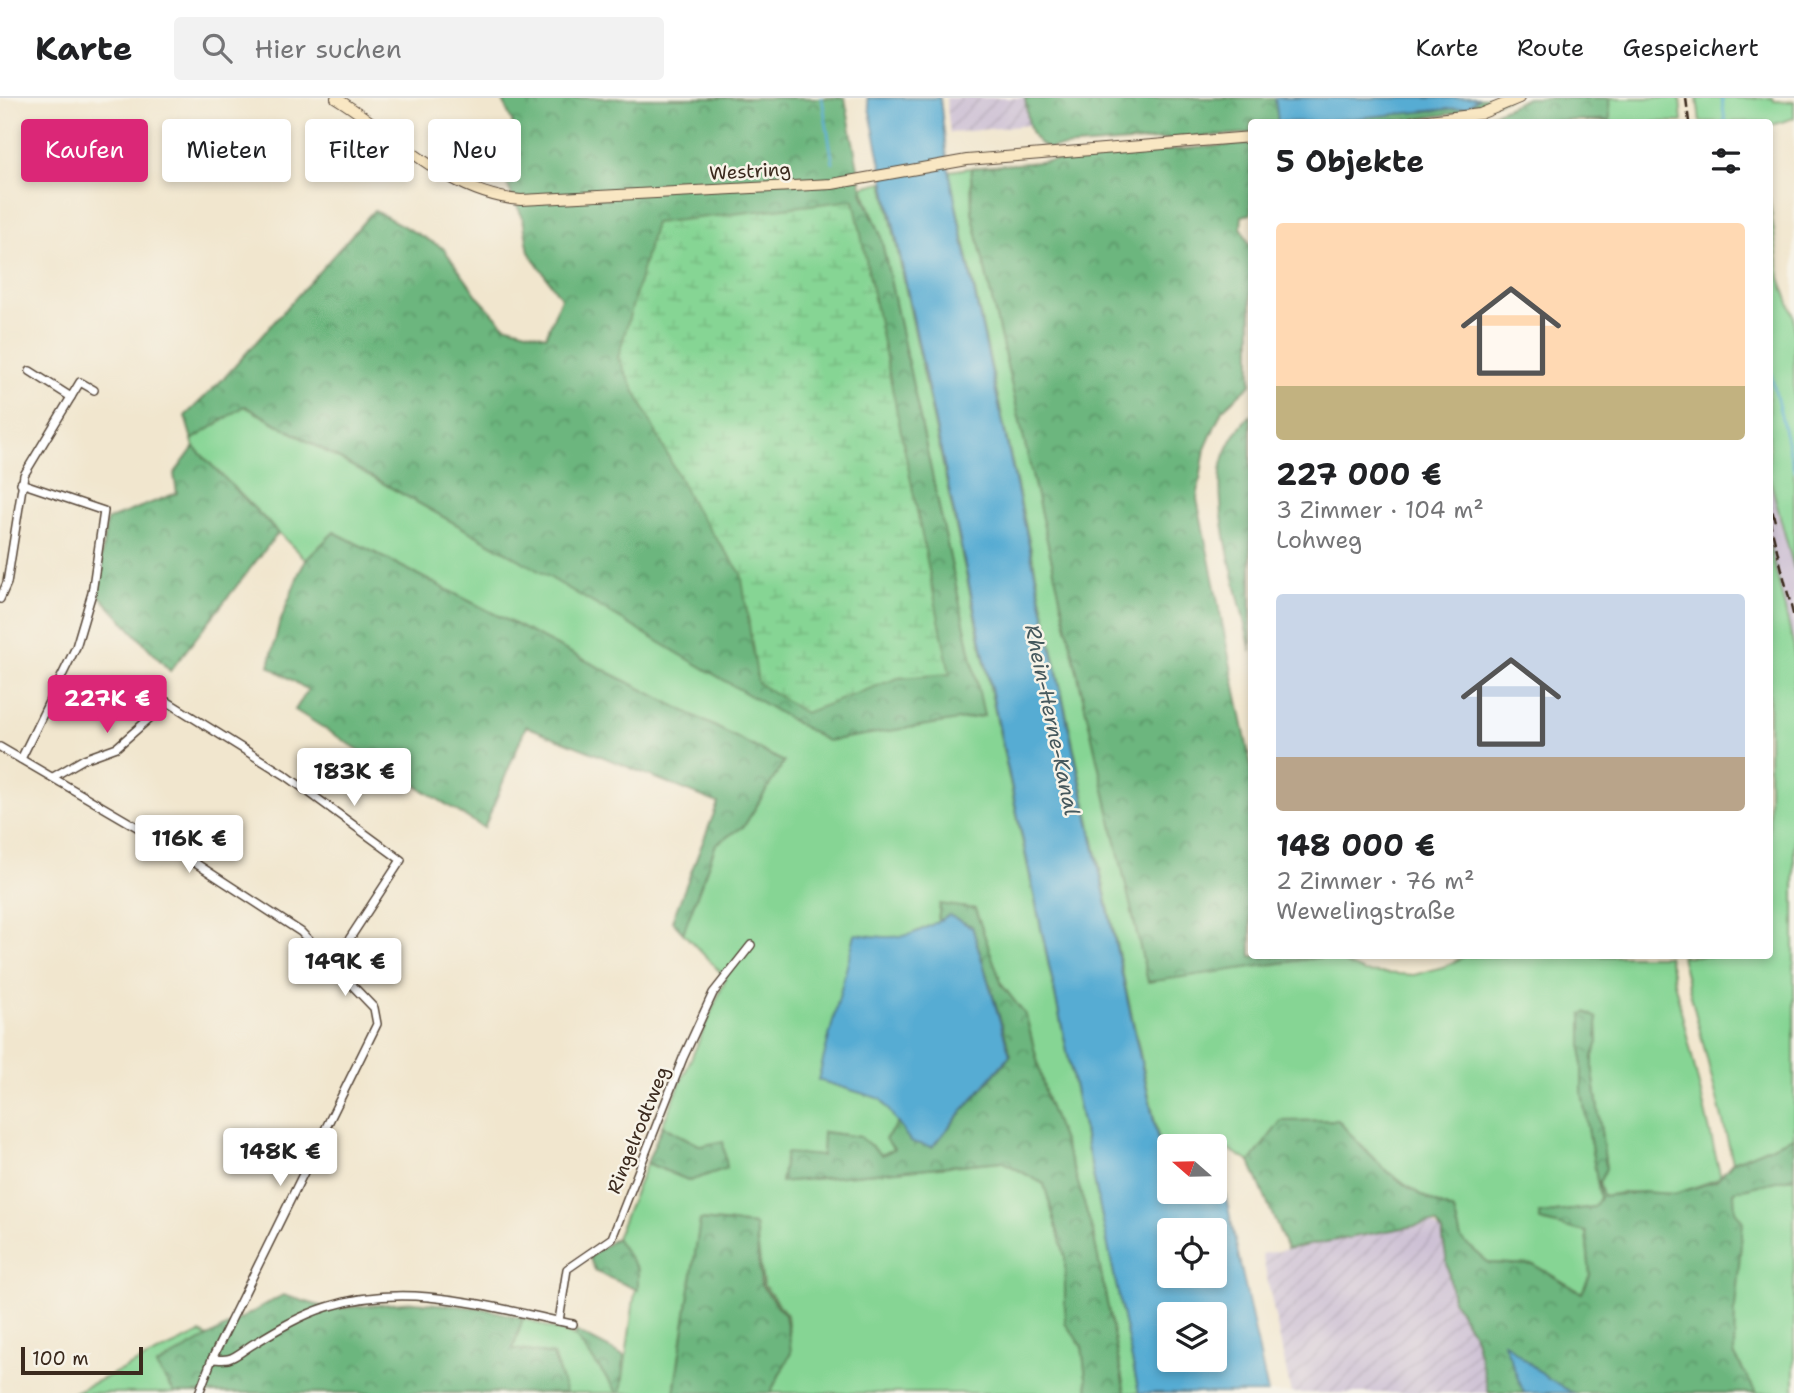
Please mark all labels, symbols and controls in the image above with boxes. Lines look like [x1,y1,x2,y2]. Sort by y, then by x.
search box [174,17,664,80]
text: Karte [35,26,132,71]
icon: search [198,29,236,67]
text: Hier suchen [254,31,402,66]
text: Karte [1415,32,1479,64]
text: Route [1517,32,1584,64]
text: Gespeichert [1622,32,1759,64]
chip: Kaufen [21,119,148,182]
chip: Mieten [162,119,291,182]
chip: Filter [305,119,414,182]
chip: Neu [428,119,521,182]
text: 5 Objekte [1276,141,1424,182]
icon: filters [1707,142,1745,180]
street label: Westring [709,156,791,186]
icon: home [1448,268,1574,394]
text: 227 000 € [1276,454,1442,495]
text: 3 Zimmer · 104 m² [1276,495,1484,525]
text: Lohweg [1276,525,1362,555]
water label: Rhein-Herne-Kanal [1018,622,1086,818]
icon: home [1448,639,1574,765]
pin: 227K € [50,676,164,735]
text: 227K € [64,683,150,713]
pin: 183K € [297,748,411,808]
text: 183K € [313,756,395,786]
pin: 116K € [132,816,246,875]
text: 116K € [151,823,227,853]
text: 148 000 € [1276,825,1435,866]
text: 2 Zimmer · 76 m² [1276,866,1475,896]
text: Wewelingstraße [1276,896,1456,926]
pin: 149K € [288,939,402,998]
text: 149K € [304,946,386,976]
street label: Ringelrodtweg [601,1063,675,1197]
pin: 148K € [223,1128,337,1188]
north arrow [1157,1134,1227,1204]
map controls [1157,1134,1227,1372]
text: 148K € [239,1136,321,1166]
button: locate [1157,1218,1227,1288]
button: layers [1157,1302,1227,1372]
scale bar [21,1344,144,1376]
text: 100 m [32,1346,89,1371]

